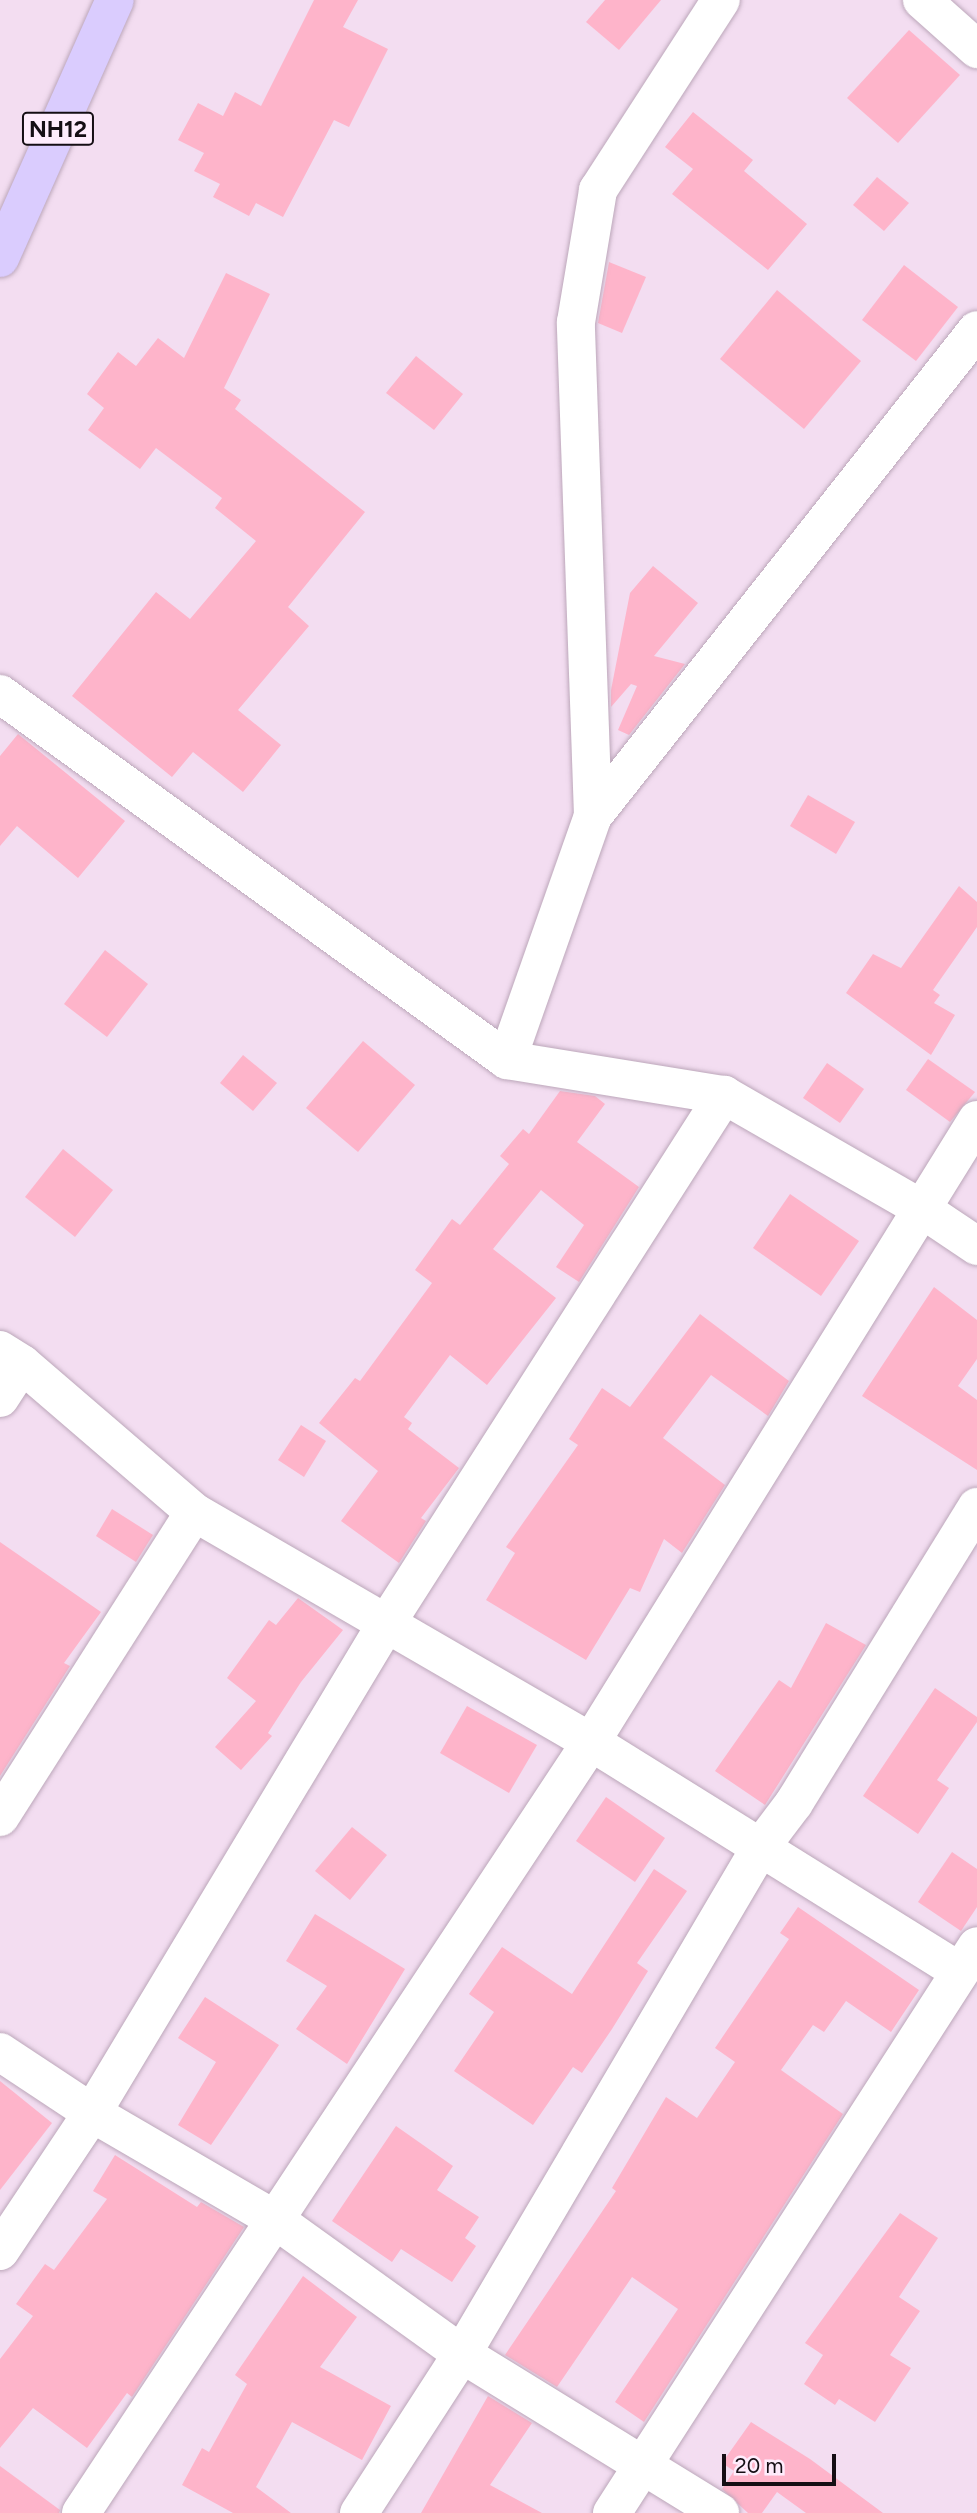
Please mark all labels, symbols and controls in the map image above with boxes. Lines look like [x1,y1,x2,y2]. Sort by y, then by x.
road number: NH12 [21,110,95,148]
scale bar [725,2440,839,2484]
text: 20 m [735,2453,783,2478]

